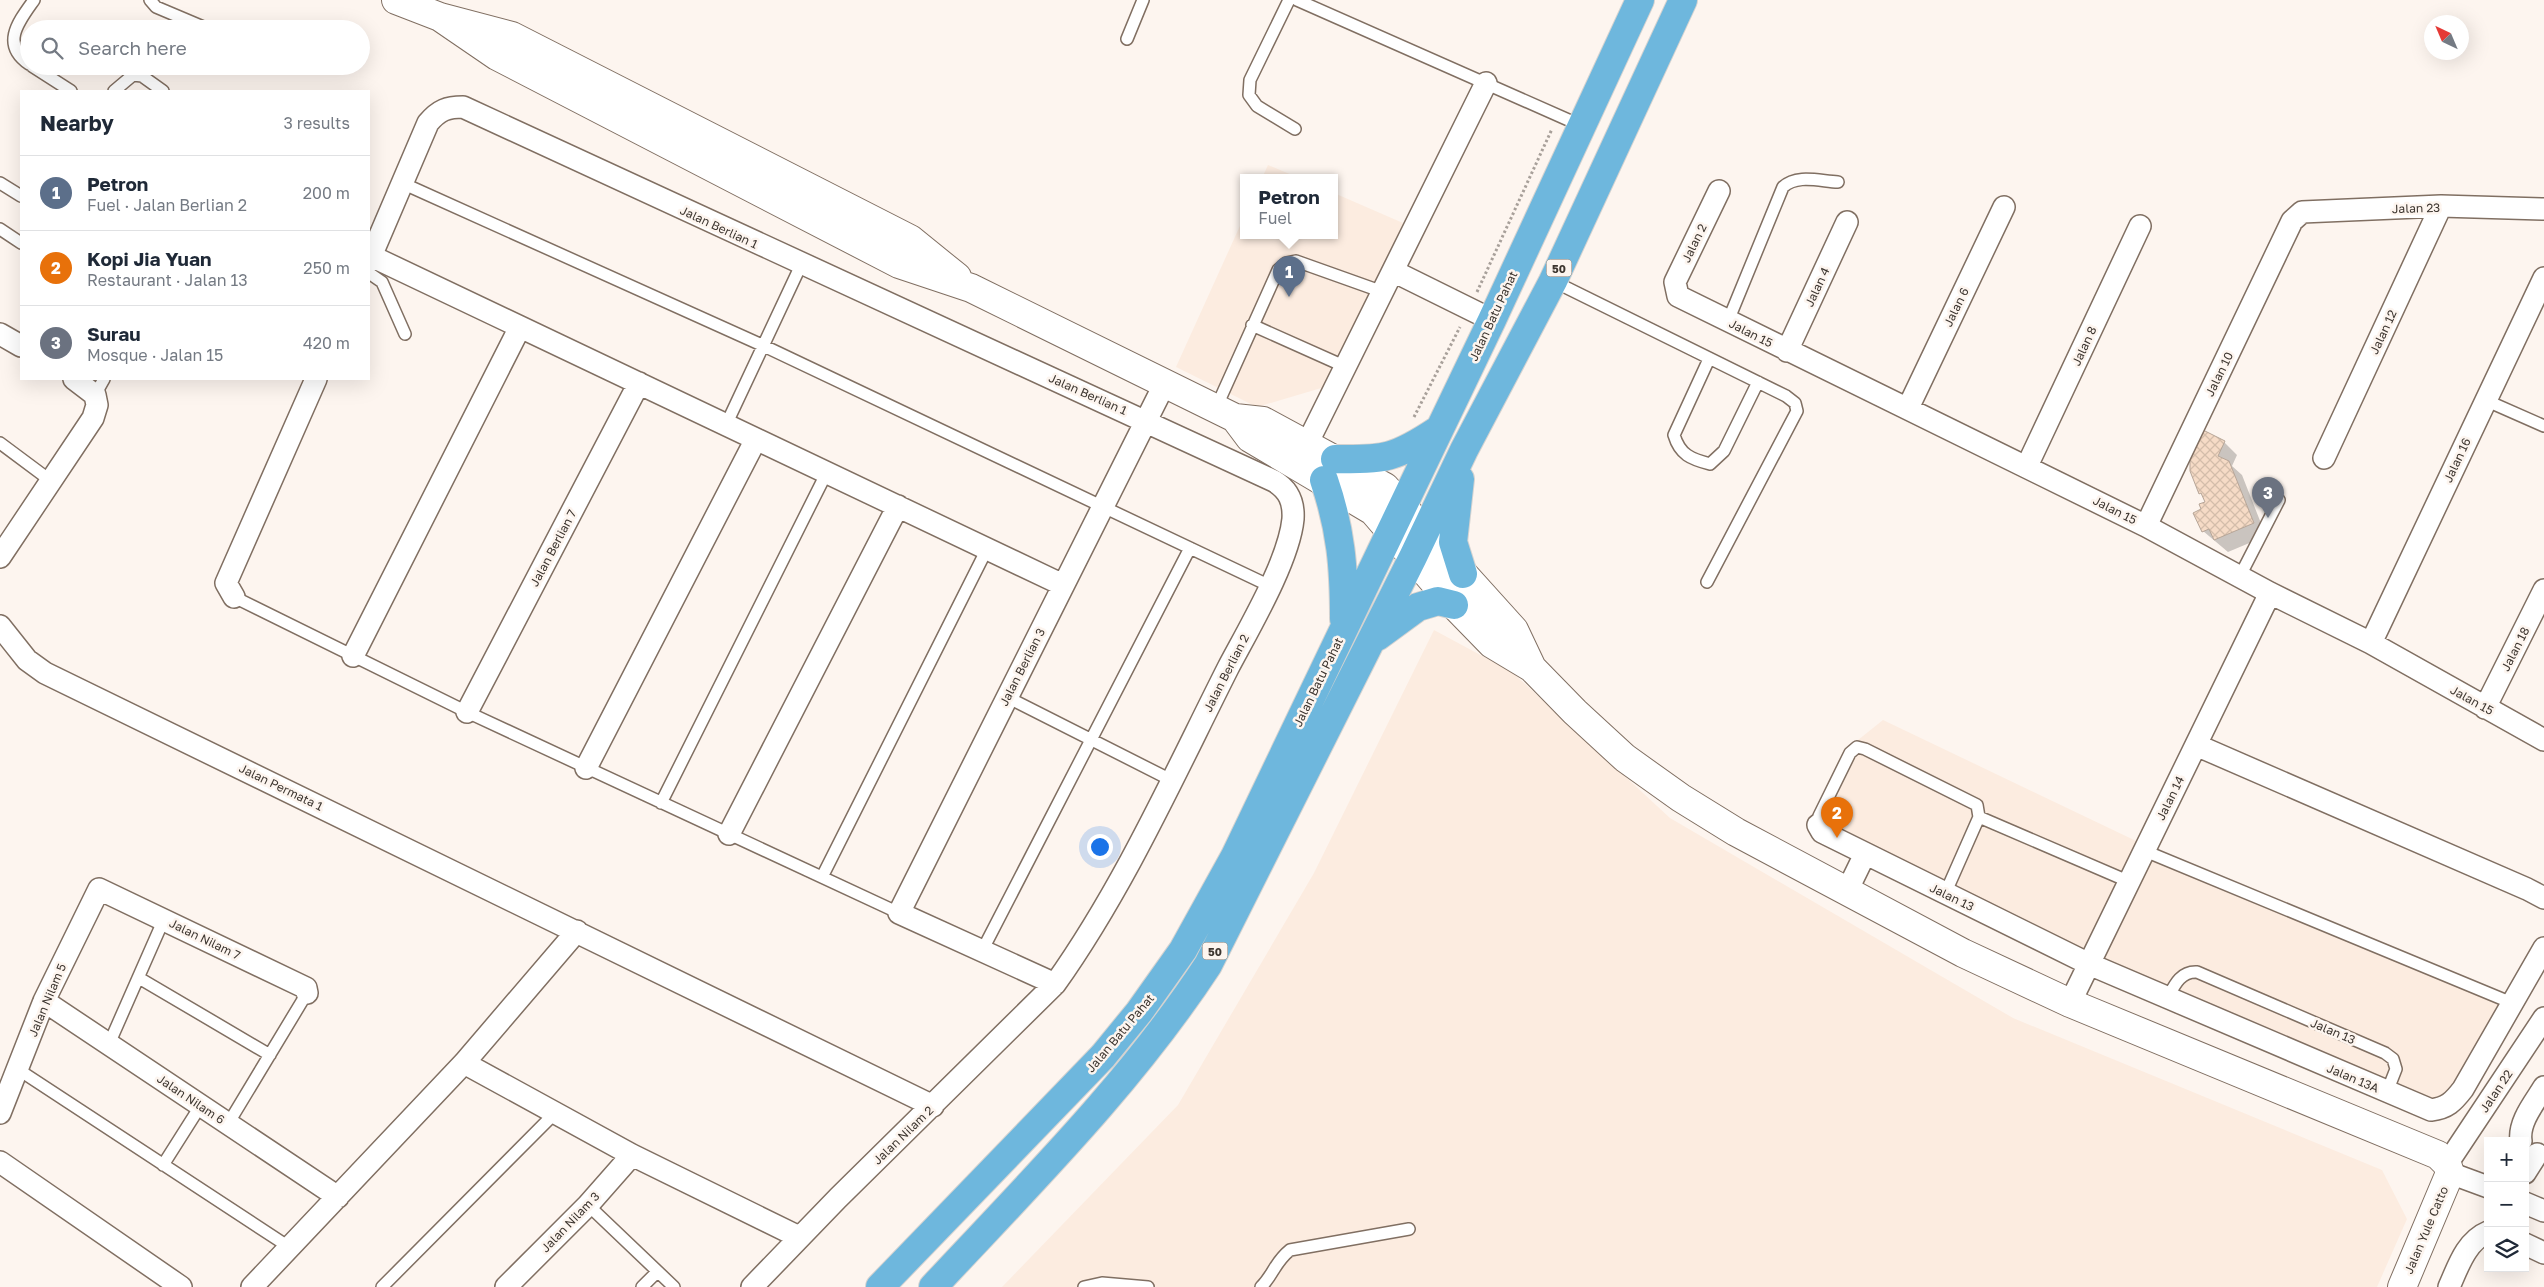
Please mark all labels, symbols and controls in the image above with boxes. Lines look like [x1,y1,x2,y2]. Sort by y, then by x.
north arrow [2424,15,2469,60]
search box [20,20,370,75]
icon: search [38,34,66,62]
text: Search here [78,36,187,59]
text: Nearby [40,110,114,136]
text: 3 results [283,113,350,133]
text: Petron [87,172,148,195]
popup [1240,174,1338,239]
text: 1 [52,183,60,203]
text: 200 m [303,183,350,203]
text: Petron [1258,185,1320,208]
text: Fuel · Jalan Berlian 2 [87,195,247,215]
street label: Jalan 23 [2392,200,2440,216]
street label: Jalan Berlian 1 [678,202,760,252]
text: Fuel [1258,208,1292,228]
street label: Jalan 2 [1678,221,1710,265]
text: Kopi Jia Yuan [87,247,211,270]
pin: 1 [1273,256,1305,297]
text: 2 [51,258,61,278]
text: 250 m [303,258,350,278]
road number: 50 [1546,260,1572,276]
street label: Jalan 4 [1801,265,1833,309]
street label: Jalan Batu Pahat [1466,268,1520,363]
text: Restaurant · Jalan 13 [87,270,248,290]
street label: Jalan 6 [1940,285,1972,329]
street label: Jalan 12 [2366,307,2400,357]
street label: Jalan 15 [1727,316,1775,350]
text: Surau [87,322,141,345]
street label: Jalan 8 [2068,324,2100,368]
text: 3 [51,333,61,353]
text: 420 m [303,333,350,353]
text: Mosque · Jalan 15 [87,345,223,365]
street label: Jalan 10 [2202,349,2236,399]
street label: Jalan Berlian 1 [1047,370,1130,418]
street label: Jalan 16 [2440,435,2474,485]
pin: 3 [2252,477,2284,518]
street label: Jalan 15 [2091,493,2139,527]
street label: Jalan Berlian 7 [526,507,580,589]
street label: Jalan 18 [2498,624,2532,674]
street label: Jalan Berlian 3 [996,626,1048,708]
street label: Jalan Berlian 2 [1200,632,1252,714]
street label: Jalan Batu Pahat [1290,635,1346,729]
street label: Jalan 15 [2448,682,2496,718]
street label: Jalan Permata 1 [237,760,326,814]
street label: Jalan 14 [2153,773,2187,823]
pin: 2 [1821,797,1853,838]
your location [1087,834,1113,860]
street label: Jalan 13 [1927,880,1977,914]
street label: Jalan Nilam 7 [167,915,243,963]
road number: 50 [1202,942,1228,959]
street label: Jalan Nilam 5 [25,961,69,1039]
street label: Jalan Batu Pahat [1083,991,1157,1075]
street label: Jalan 13 [2308,1015,2358,1047]
street label: Jalan 13A [2325,1060,2381,1096]
street label: Jalan 22 [2476,1067,2516,1115]
street label: Jalan Nilam 6 [154,1071,228,1127]
street label: Jalan Nilam 2 [870,1102,936,1167]
map controls [2484,1137,2529,1272]
button: + [2484,1137,2529,1182]
button: − [2484,1182,2529,1227]
street label: Jalan Yule Catto [2401,1184,2451,1276]
street label: Jalan Nilam 3 [537,1189,603,1255]
button: layers [2484,1227,2529,1272]

